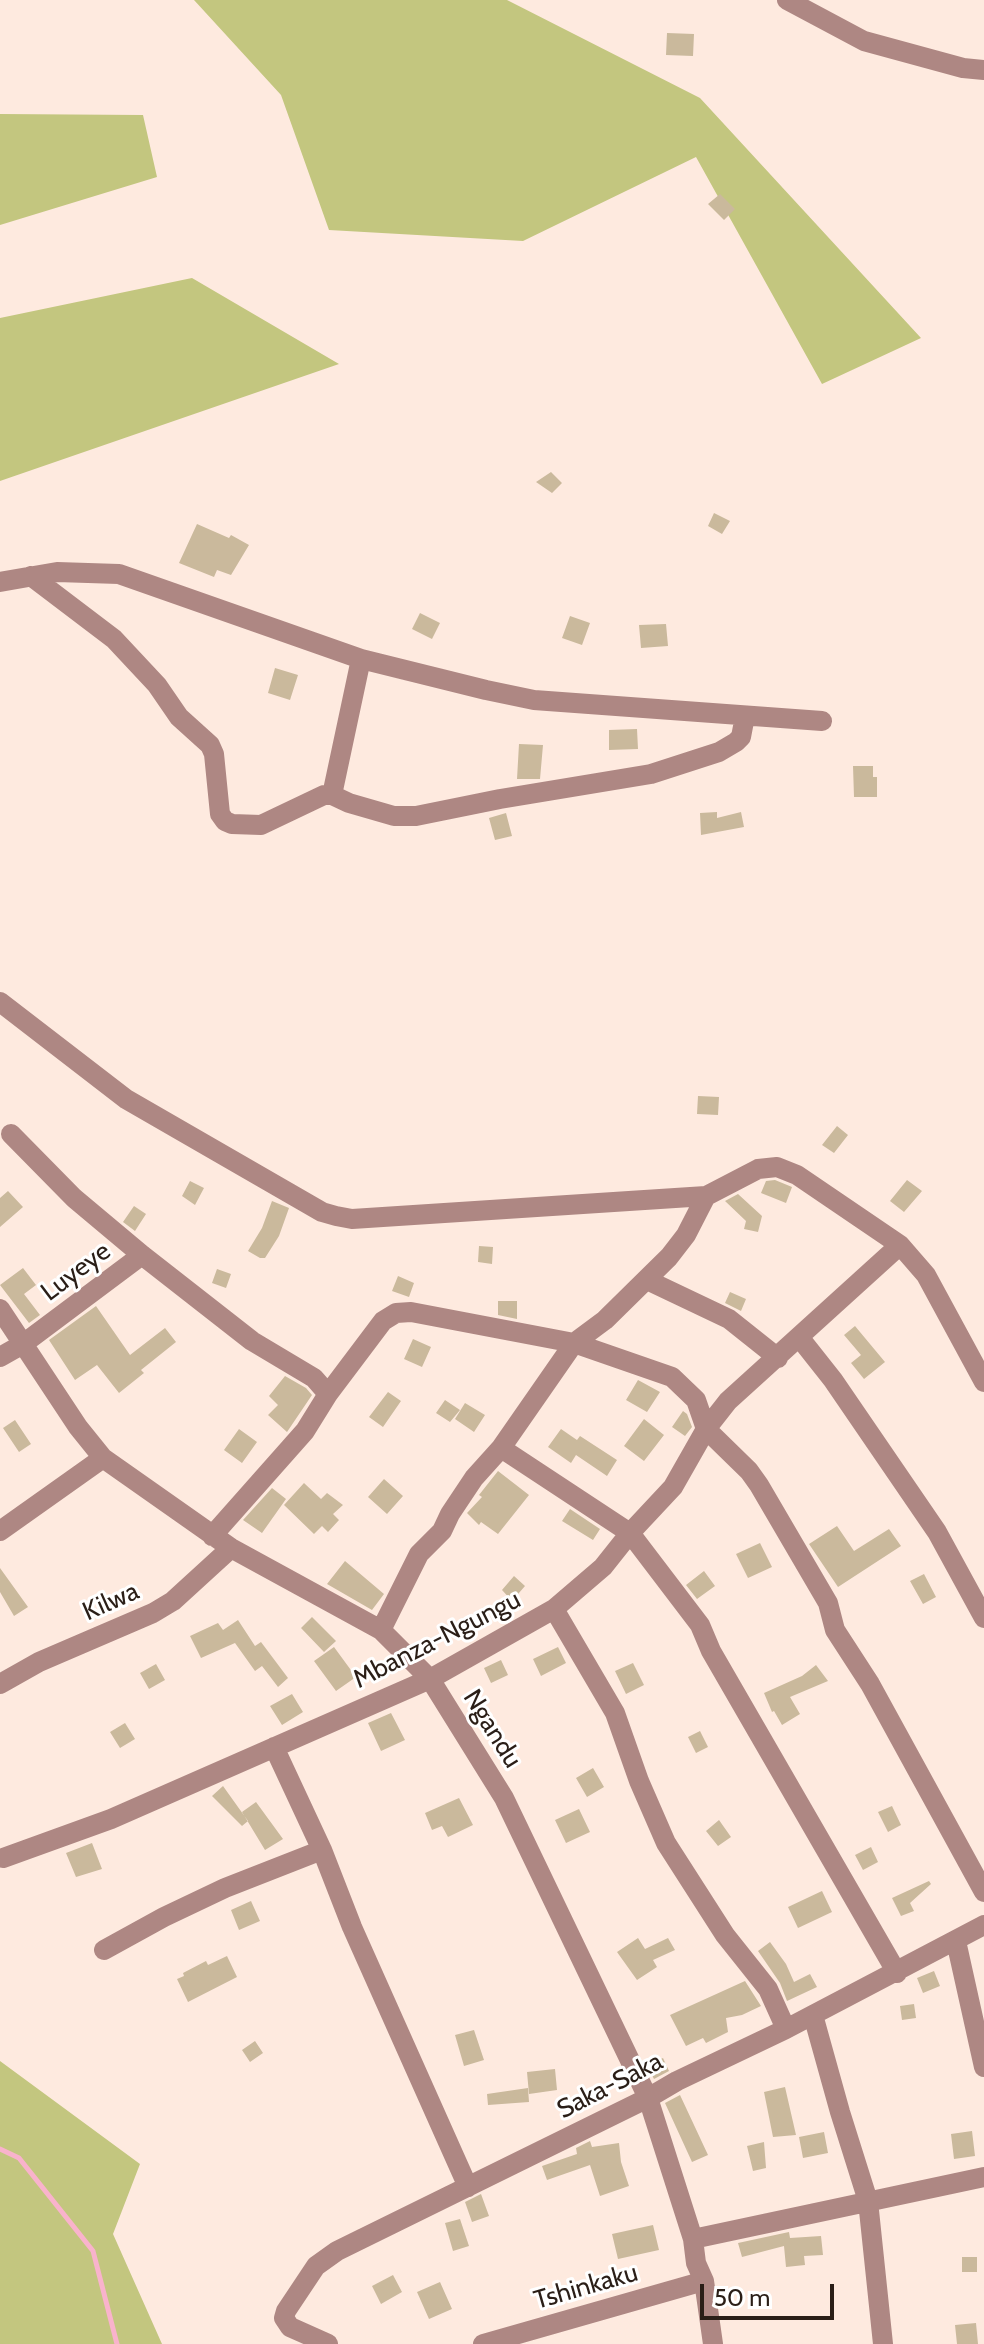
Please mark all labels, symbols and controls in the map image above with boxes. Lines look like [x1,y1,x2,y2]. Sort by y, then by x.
street label: Luyeye [35,1236,117,1308]
street label: Kilwa [78,1576,144,1628]
street label: Mbanza-Ngungu [348,1584,526,1696]
street label: Ngandu [456,1684,528,1774]
street label: Saka-Saka [552,2046,668,2126]
street label: Tshinkaku [531,2257,641,2317]
scale bar [704,2268,838,2318]
text: 50 m [714,2283,770,2312]

